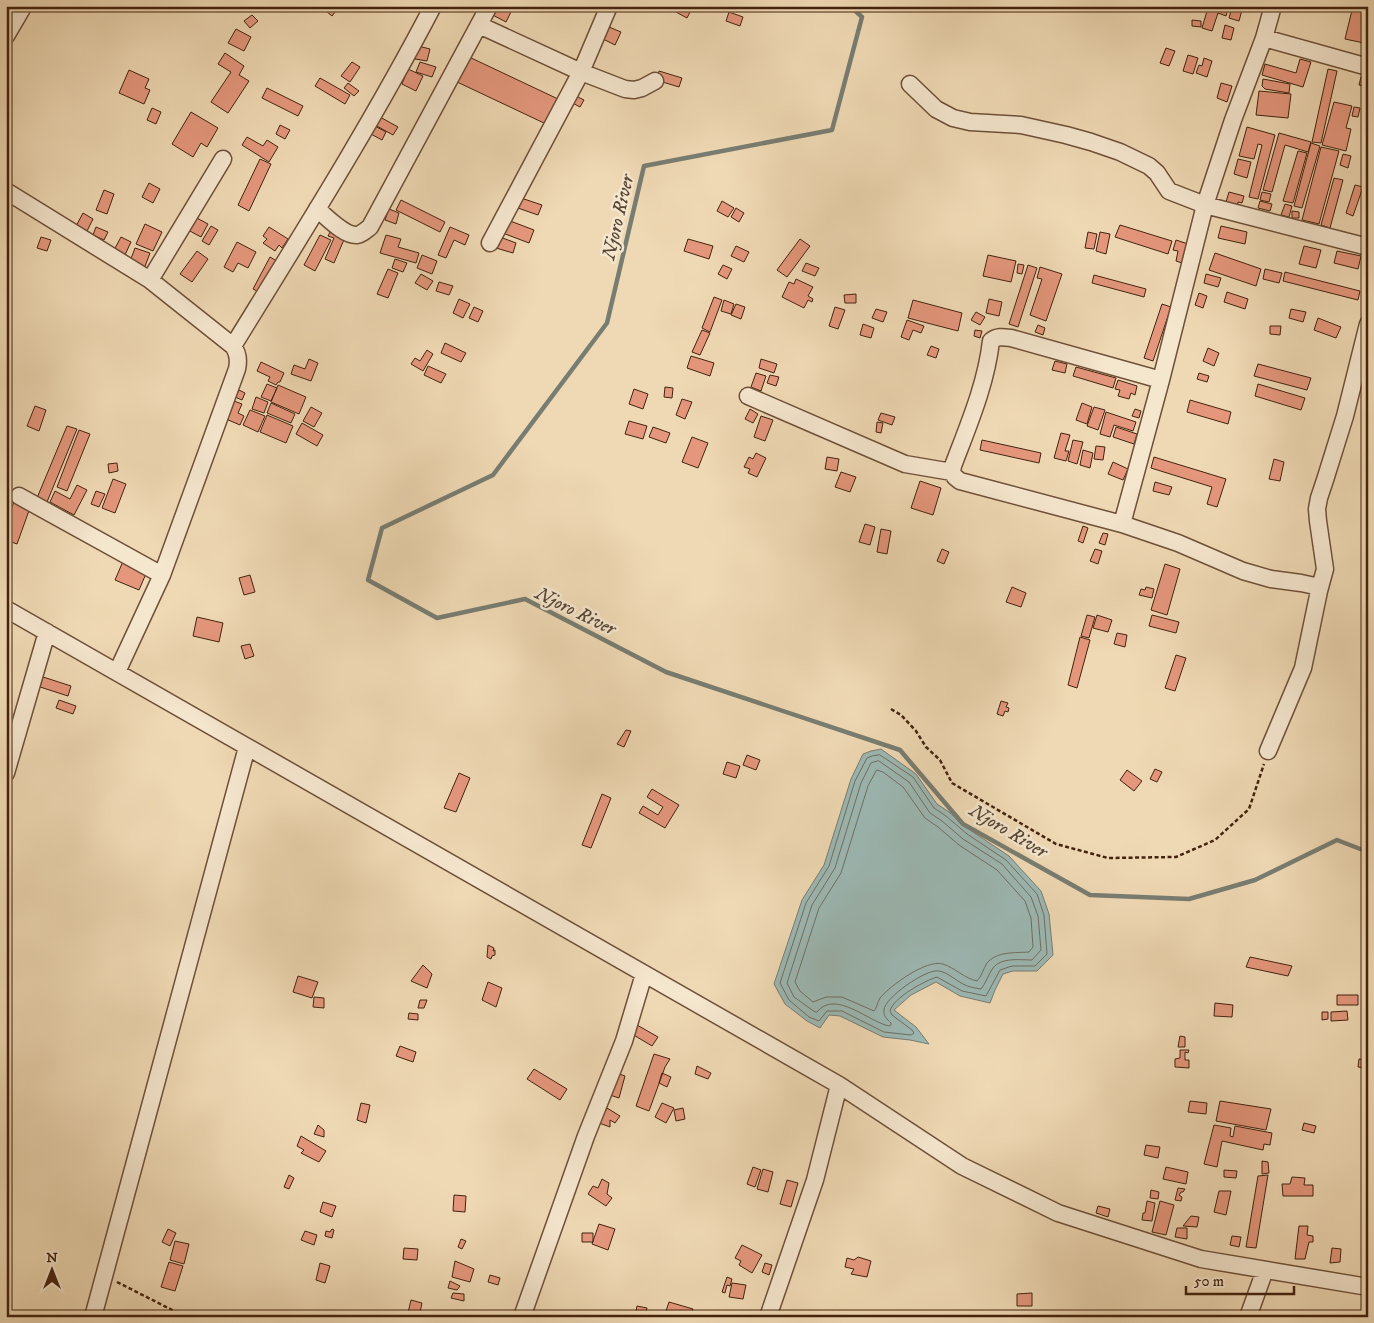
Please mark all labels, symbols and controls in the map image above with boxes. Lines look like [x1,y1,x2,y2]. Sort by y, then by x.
water label: Njoro River [597,170,640,263]
water label: Njoro River [530,582,621,642]
water label: Njoro River [964,799,1053,865]
north arrow [28,1246,78,1296]
text: N [46,1249,58,1267]
scale bar [1186,1263,1294,1295]
text: 50 m [1194,1272,1224,1291]

